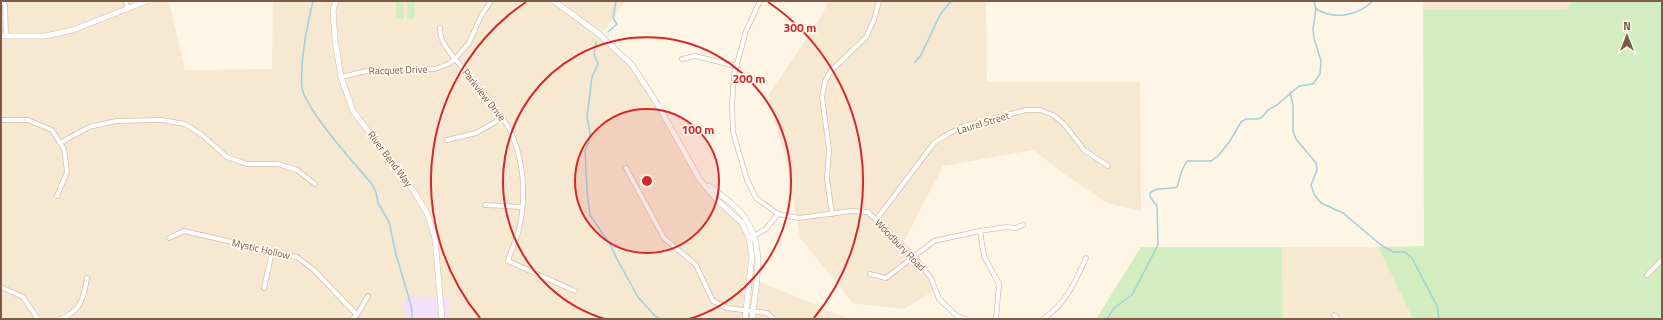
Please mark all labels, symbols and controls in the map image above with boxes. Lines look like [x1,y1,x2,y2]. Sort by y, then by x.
north arrow [1607,16,1647,56]
text: 300 m [784,18,816,37]
text: N [1623,18,1631,34]
street label: Racquet Drive [368,61,428,79]
street label: Parkview Drive [459,66,509,124]
text: 200 m [733,69,765,88]
street label: Laurel Street [955,108,1011,138]
text: 100 m [682,120,714,139]
street label: River Bend Way [364,128,416,190]
centre of rings [640,174,654,188]
street label: Woodbury Road [871,216,929,274]
street label: Mystic Hollow [230,235,292,263]

